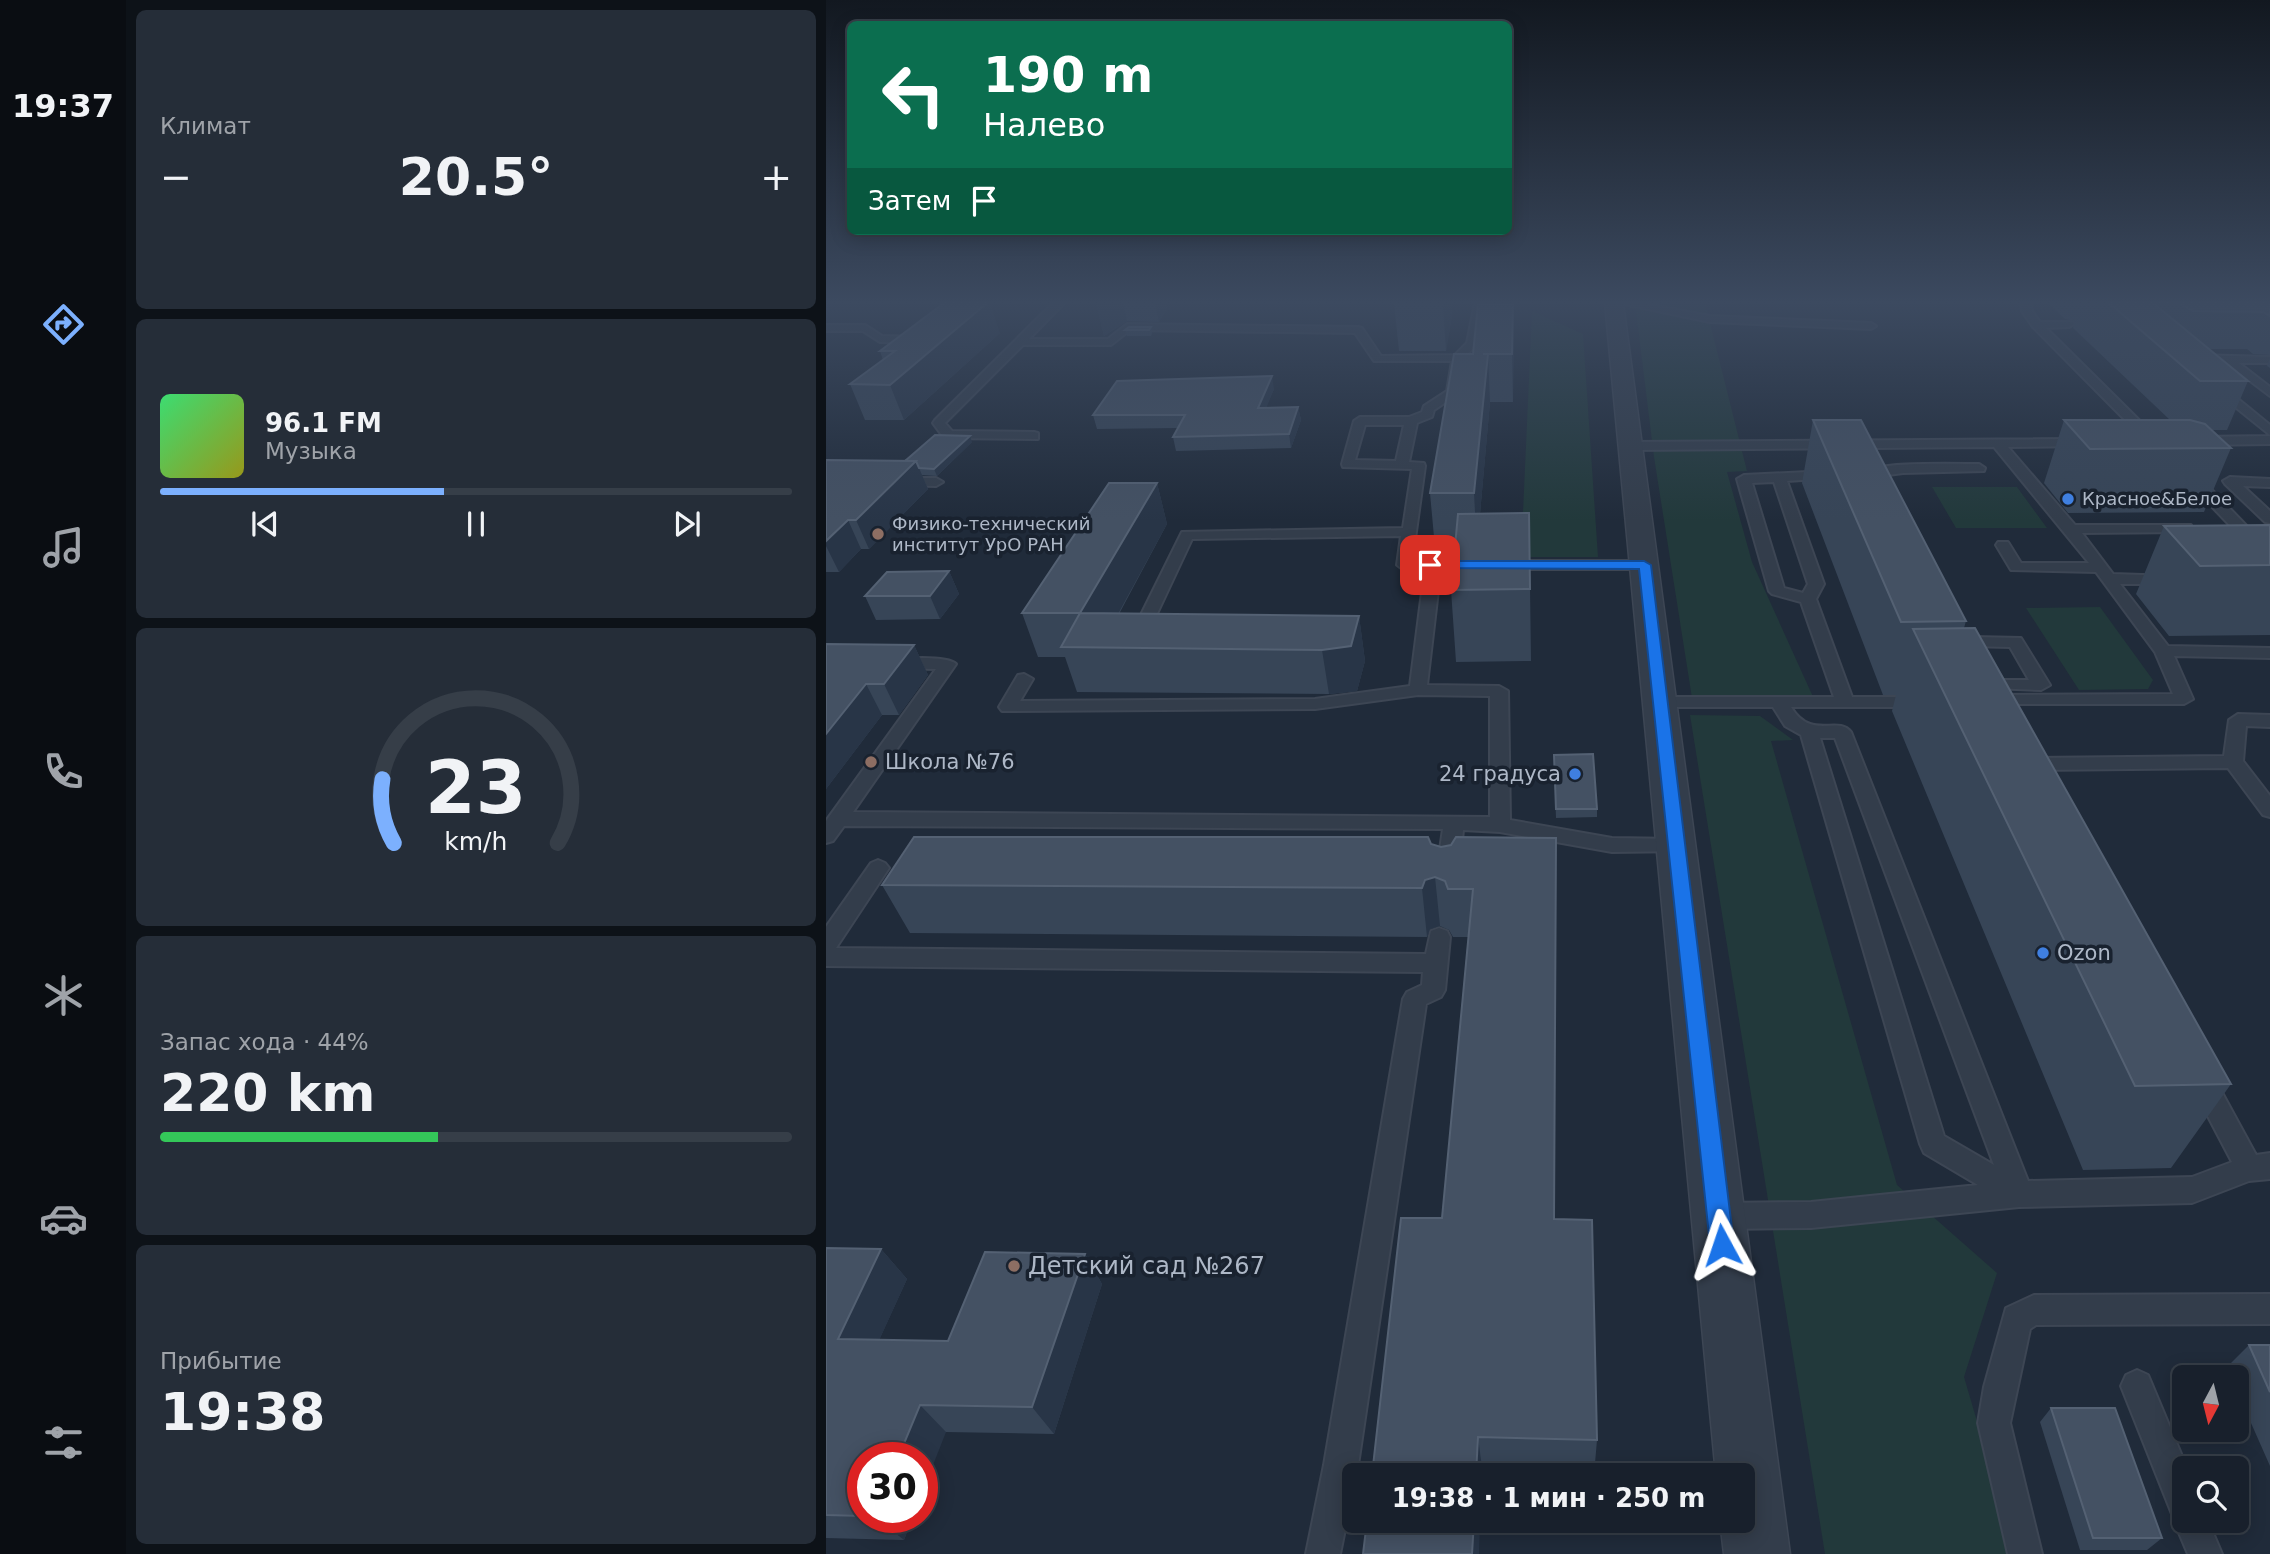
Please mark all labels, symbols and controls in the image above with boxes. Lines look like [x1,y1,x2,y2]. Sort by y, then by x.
text: 190 m [983,47,1153,104]
icon: left [868,49,959,140]
text: 19:37 [12,87,114,125]
text: Налево [983,106,1105,144]
text: Климат [160,113,251,139]
text: 20.5° [399,147,553,207]
text: − [160,155,192,199]
text: + [760,155,792,199]
icon: arrive [965,182,1003,220]
text: Затем [868,186,951,216]
icon: directions [39,300,88,349]
text: 96.1 FM [265,408,382,438]
text: Музыка [265,438,357,464]
place label: Красное&Белое [2082,488,2232,509]
marker: Красное&Белое [2060,491,2076,507]
icon: previous [246,505,284,543]
icon: pause [457,505,495,543]
icon: next [668,505,706,543]
place label: Физико-технический институт УрО РАН [892,513,1090,555]
icon: music [39,523,88,572]
marker: Физико-технический институт УрО РАН [870,526,886,542]
pin [1400,535,1460,595]
icon: arrive [1411,546,1449,584]
text: 23 [425,745,527,830]
icon: phone [39,747,88,796]
place label: Школа №76 [885,750,1015,774]
marker: Школа №76 [863,754,879,770]
place label: 24 градуса [1439,762,1561,786]
marker: 24 градуса [1567,766,1583,782]
text: km/h [444,827,508,856]
place label: Ozon [2057,941,2111,965]
marker: Ozon [2035,945,2051,961]
icon: climate [39,971,88,1020]
text: Запас хода · 44% [160,1029,369,1055]
text: 220 km [160,1063,375,1123]
icon: car [39,1194,88,1243]
position arrow [1685,1208,1759,1282]
place label: Детский сад №267 [1028,1252,1265,1280]
marker: Детский сад №267 [1006,1258,1022,1274]
text: Прибытие [160,1348,282,1374]
north arrow [2172,1365,2249,1442]
map controls [2172,1365,2249,1533]
text: 19:38 [160,1382,326,1442]
icon: filters [39,1418,88,1467]
speed limit sign: 30 [847,1442,938,1533]
button: search [2172,1456,2249,1533]
text: 19:38 · 1 мин · 250 m [1392,1483,1705,1513]

